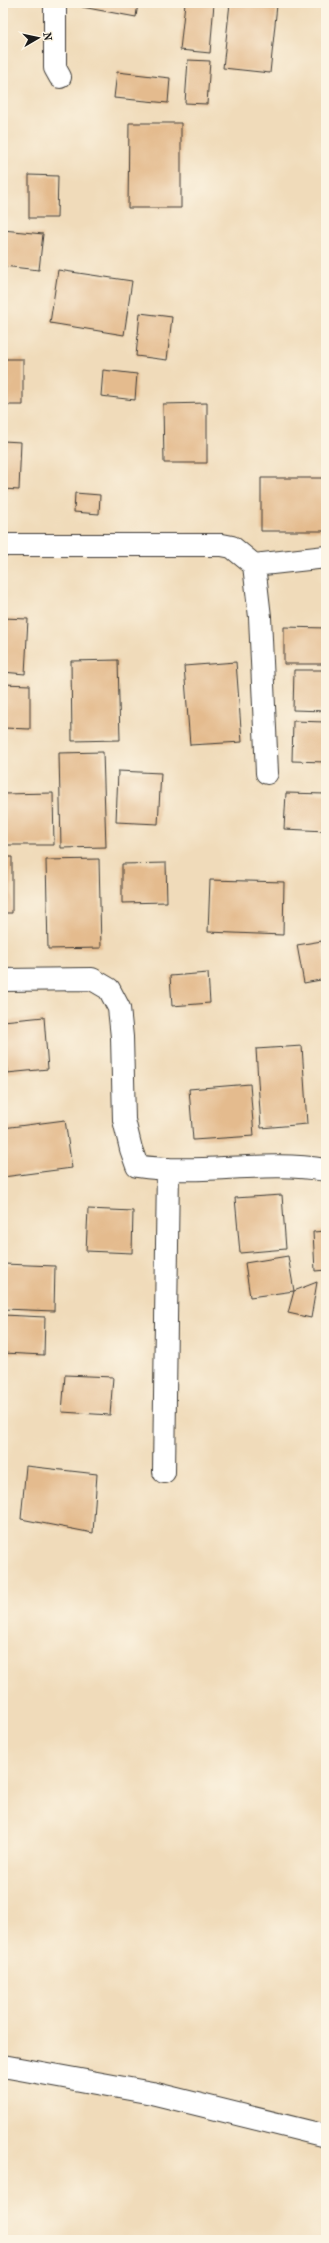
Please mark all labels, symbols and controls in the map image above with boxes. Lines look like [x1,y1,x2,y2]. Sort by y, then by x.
north arrow [18,18,58,58]
text: N [40,31,55,42]

